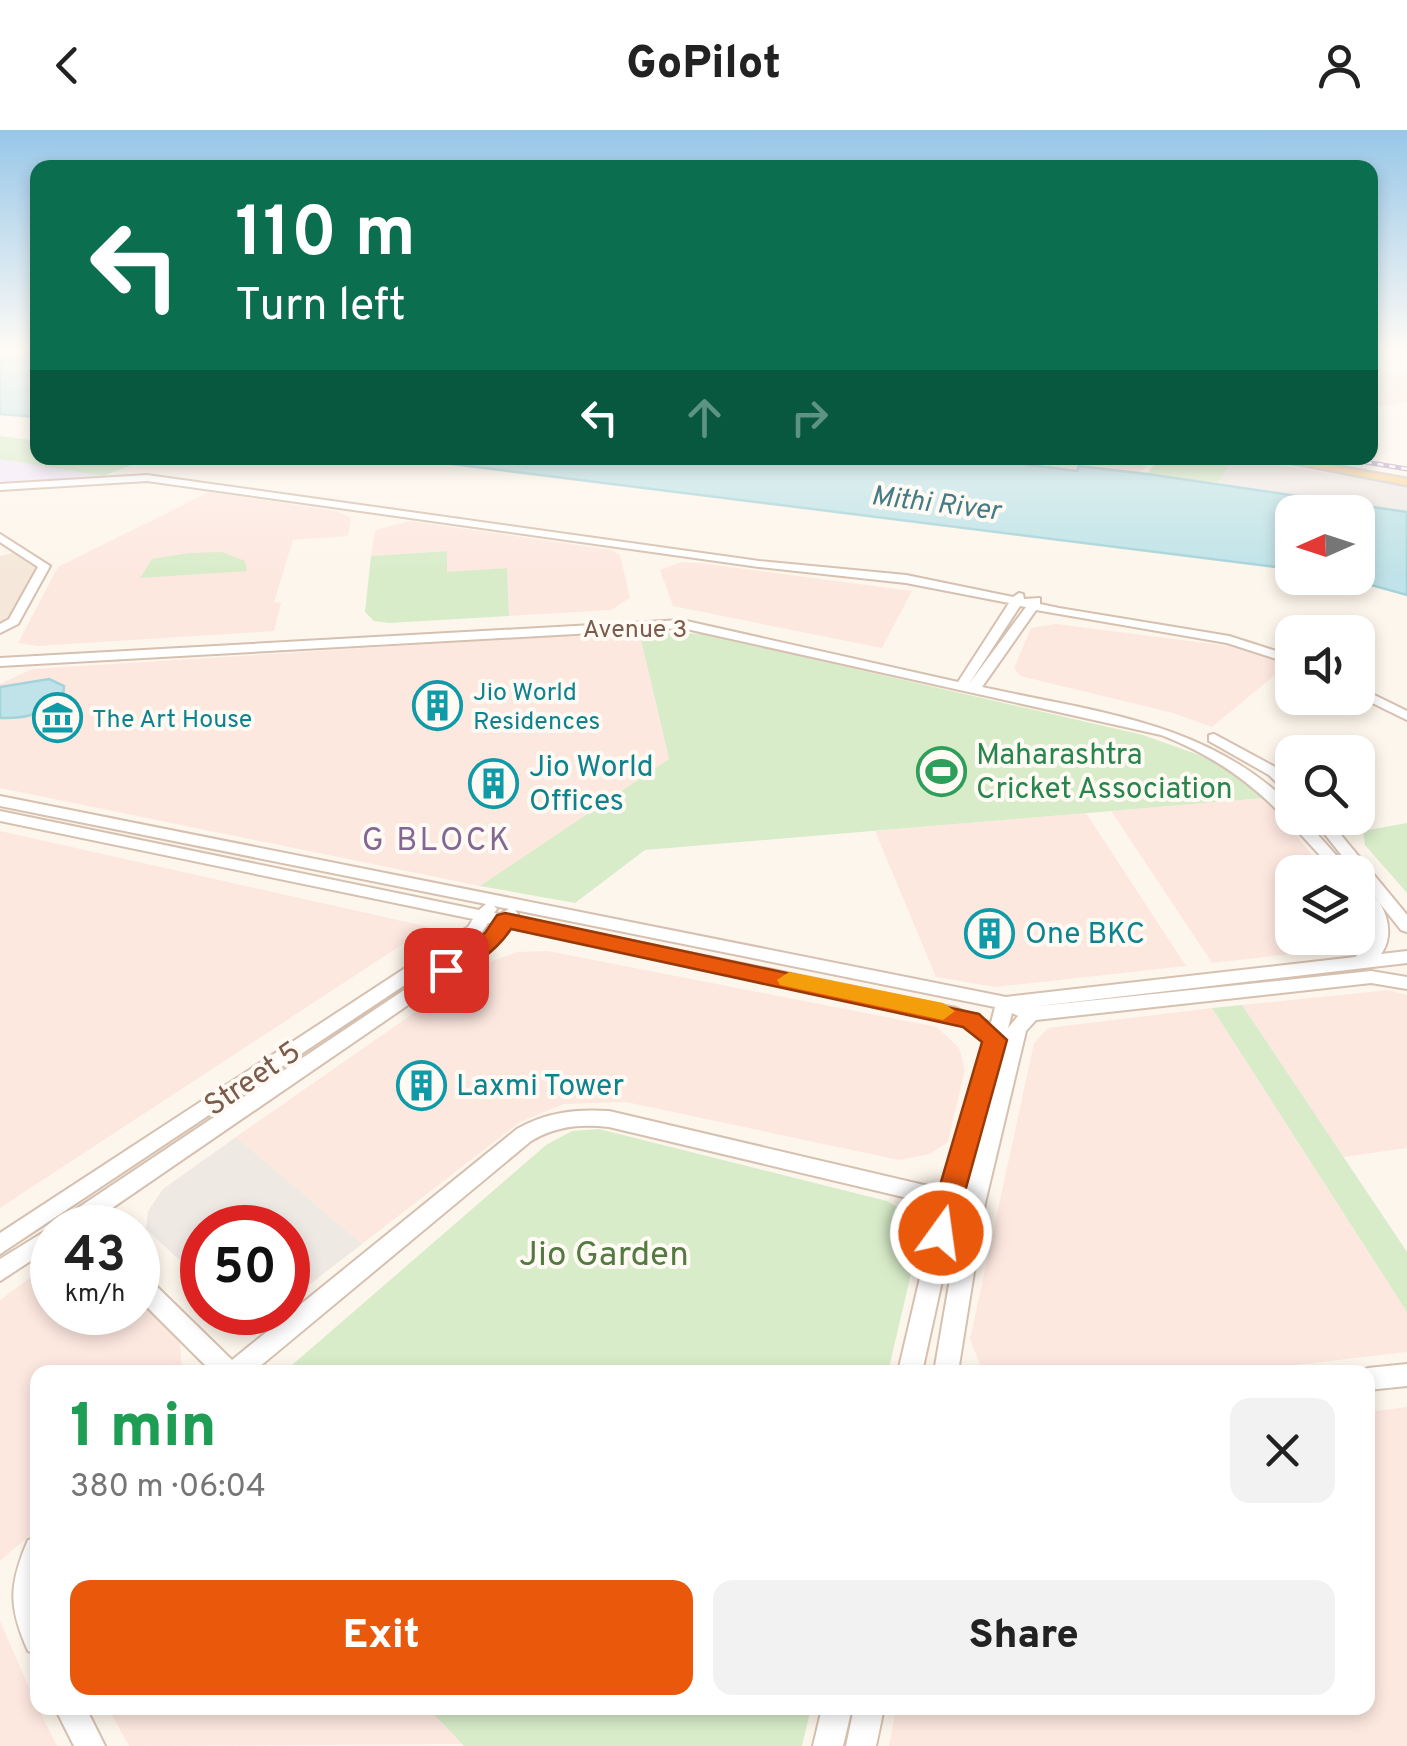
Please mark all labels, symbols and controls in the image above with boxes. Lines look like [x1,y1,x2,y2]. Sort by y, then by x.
text: GoPilot [626,37,781,94]
icon: back [40,38,95,93]
icon: person [1312,38,1367,93]
text: 110 m [235,192,416,281]
icon: left [70,200,200,330]
text: Turn left [235,279,406,336]
icon: left [572,390,627,445]
icon: ahead [677,390,732,445]
icon: right [782,390,837,445]
water label: Mithi River [869,479,1005,531]
north arrow [1275,495,1375,595]
map controls [1275,495,1375,955]
street label: Avenue 3 [583,615,687,647]
button: sound [1275,615,1375,715]
place label: Jio World Residences [473,678,600,739]
building icon: Jio World Residences [412,679,464,731]
museum icon: The Art House [31,692,83,744]
place label: The Art House [92,705,252,737]
button: search [1275,735,1375,835]
place label: Maharashtra Cricket Association [976,738,1233,809]
sports icon: Maharashtra Cricket Association [915,745,967,797]
place label: Jio World Offices [529,750,654,821]
building icon: Jio World Offices [468,757,520,809]
district label: G BLOCK [362,822,512,862]
button: layers [1275,855,1375,955]
building icon: One BKC [964,907,1016,959]
place label: One BKC [1025,917,1145,954]
pin [404,928,489,1013]
icon: arrive [419,943,474,998]
street label: Street 5 [198,1034,309,1126]
building icon: Laxmi Tower [395,1059,447,1111]
place label: Laxmi Tower [456,1069,624,1106]
position arrow [889,1181,993,1285]
speed limit sign: 50 [180,1205,310,1335]
text: 43 [64,1226,126,1289]
park label: Jio Garden [519,1234,689,1278]
text: km/h [65,1279,125,1311]
text: 1 min [70,1392,217,1468]
button: close [1230,1398,1335,1503]
text: 380 m · 06:04 [70,1468,266,1508]
button: Exit [70,1580,693,1695]
button: Share [713,1580,1335,1695]

